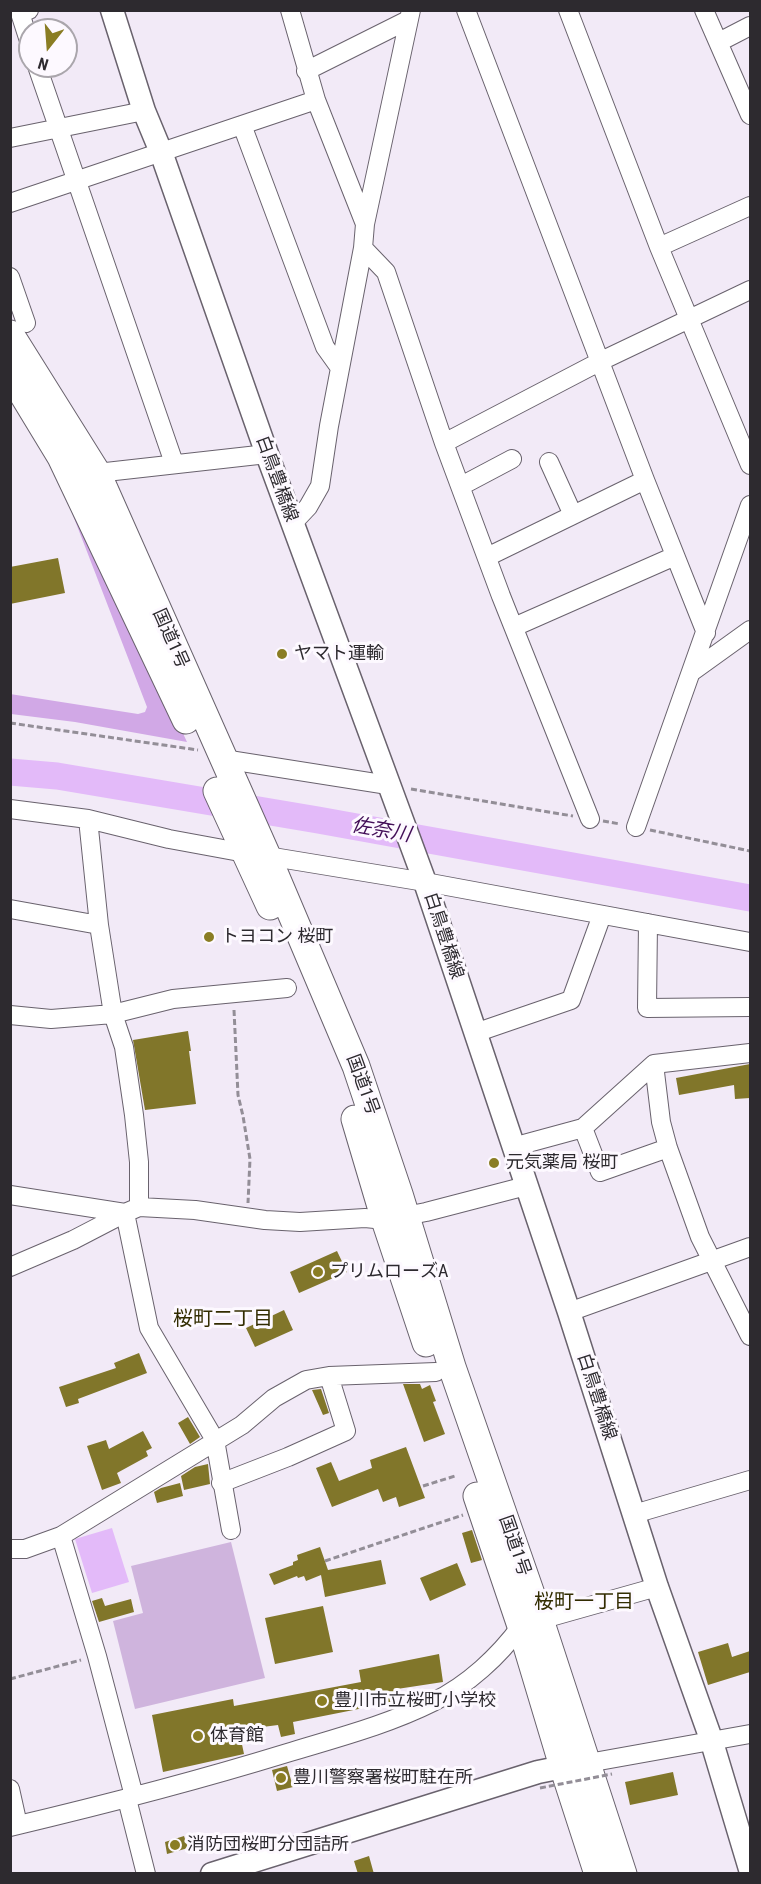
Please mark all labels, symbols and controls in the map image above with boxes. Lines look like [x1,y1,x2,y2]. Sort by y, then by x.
north arrow [18,18,78,78]
text: N [36,53,51,74]
street label: 白鳥豊橋線 [250,433,302,525]
street label: 国道1号 [147,606,193,672]
place label: ヤマト運輸 [294,643,384,665]
marker: ヤマト運輸 [275,647,289,661]
water label: 佐奈川 [349,814,413,848]
street label: 白鳥豊橋線 [419,890,467,982]
place label: トヨコン 桜町 [221,926,333,948]
marker: トヨコン 桜町 [202,930,216,944]
street label: 国道1号 [341,1052,383,1118]
place label: 元気薬局 桜町 [506,1152,618,1174]
marker: 元気薬局 桜町 [487,1156,501,1170]
place label: プリムローズA [330,1261,448,1283]
marker: プリムローズA [311,1265,325,1279]
district label: 桜町二丁目 [173,1308,273,1332]
street label: 白鳥豊橋線 [572,1351,620,1443]
street label: 国道1号 [494,1513,534,1579]
district label: 桜町一丁目 [534,1591,634,1615]
place label: 豊川市立桜町小学校 [334,1690,496,1712]
marker: 豊川市立桜町小学校 [315,1694,329,1708]
place label: 体育館 [210,1725,264,1747]
marker: 体育館 [191,1729,205,1743]
place label: 豊川警察署桜町駐在所 [293,1767,473,1789]
marker: 豊川警察署桜町駐在所 [274,1771,288,1785]
place label: 消防団桜町分団詰所 [187,1834,349,1856]
marker: 消防団桜町分団詰所 [168,1838,182,1852]

